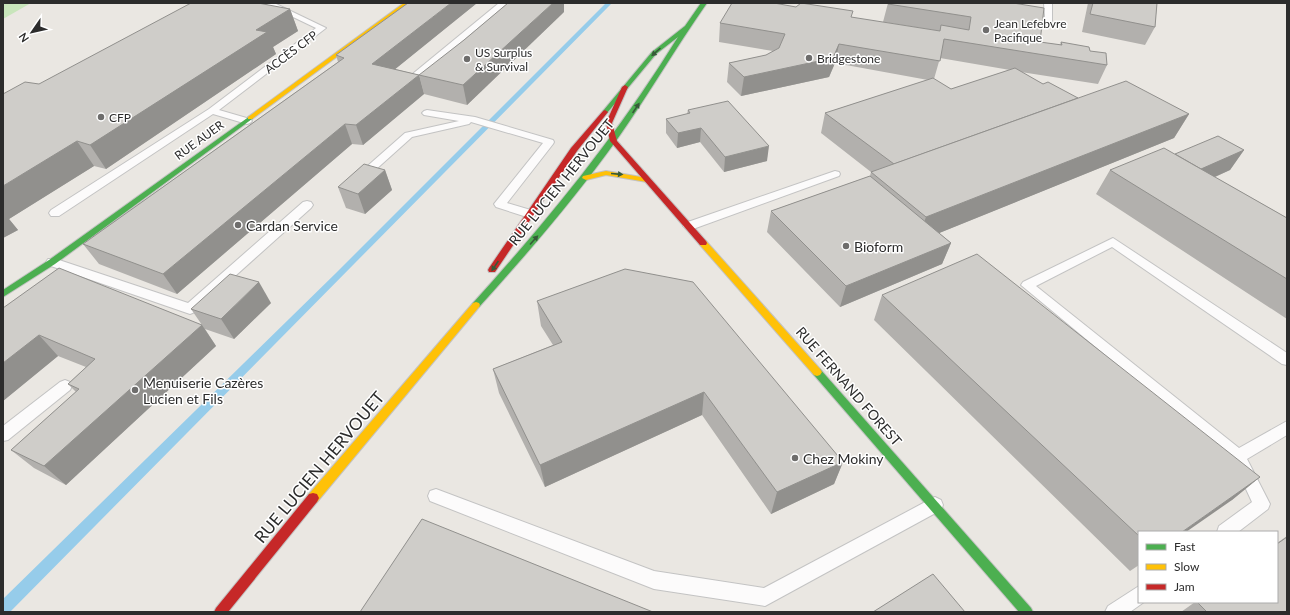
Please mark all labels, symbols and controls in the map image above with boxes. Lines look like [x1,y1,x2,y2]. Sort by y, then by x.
north arrow [12,12,52,52]
place label: Jean Lefebvre Pacifique [994,16,1067,45]
marker: Jean Lefebvre Pacifique [981,25,991,35]
street label: ACCÈS CFP [262,27,320,77]
text: N [16,31,31,45]
place label: US Surplus & Survival [475,45,532,74]
one-way arrow [651,47,662,56]
place label: Bridgestone [817,51,880,66]
marker: Bridgestone [804,53,814,63]
marker: US Surplus & Survival [462,54,472,64]
one-way arrow [632,103,640,114]
place label: CFP [109,110,131,125]
marker: CFP [96,112,106,122]
street label: RUE LUCIEN HERVOUET [505,115,618,249]
street label: RUE AUER [171,117,227,163]
one-way arrow [611,171,623,178]
place label: Cardan Service [246,217,338,234]
marker: Cardan Service [233,220,243,230]
one-way arrow [530,235,539,245]
place label: Bioform [854,238,903,255]
marker: Bioform [841,241,851,251]
one-way arrow [491,261,499,271]
street label: RUE FERNAND FOREST [793,323,906,450]
place label: Menuiserie Cazères Lucien et Fils [143,374,263,407]
marker: Menuiserie Cazères Lucien et Fils [130,385,140,395]
street label: RUE LUCIEN HERVOUET [249,387,389,547]
place label: Chez Mokiny [803,450,884,467]
marker: Chez Mokiny [790,453,800,463]
legend [1138,531,1278,603]
text: Fast [1174,539,1196,554]
text: Slow [1174,559,1200,574]
text: Jam [1174,579,1195,594]

